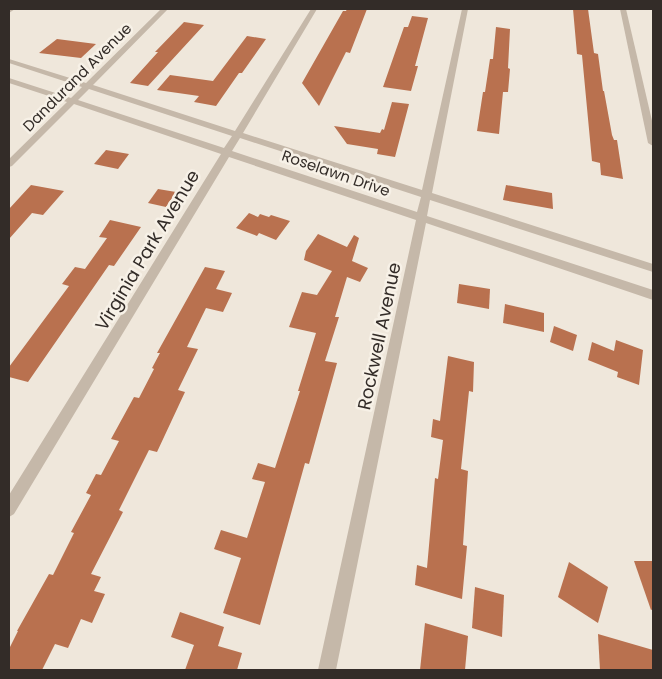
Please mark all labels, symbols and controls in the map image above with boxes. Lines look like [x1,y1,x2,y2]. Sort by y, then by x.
street label: Dandurand Avenue [18,18,136,136]
street label: Roselawn Drive [279,145,393,201]
street label: Virginia Park Avenue [89,165,205,335]
street label: Rockwell Avenue [351,260,407,412]

